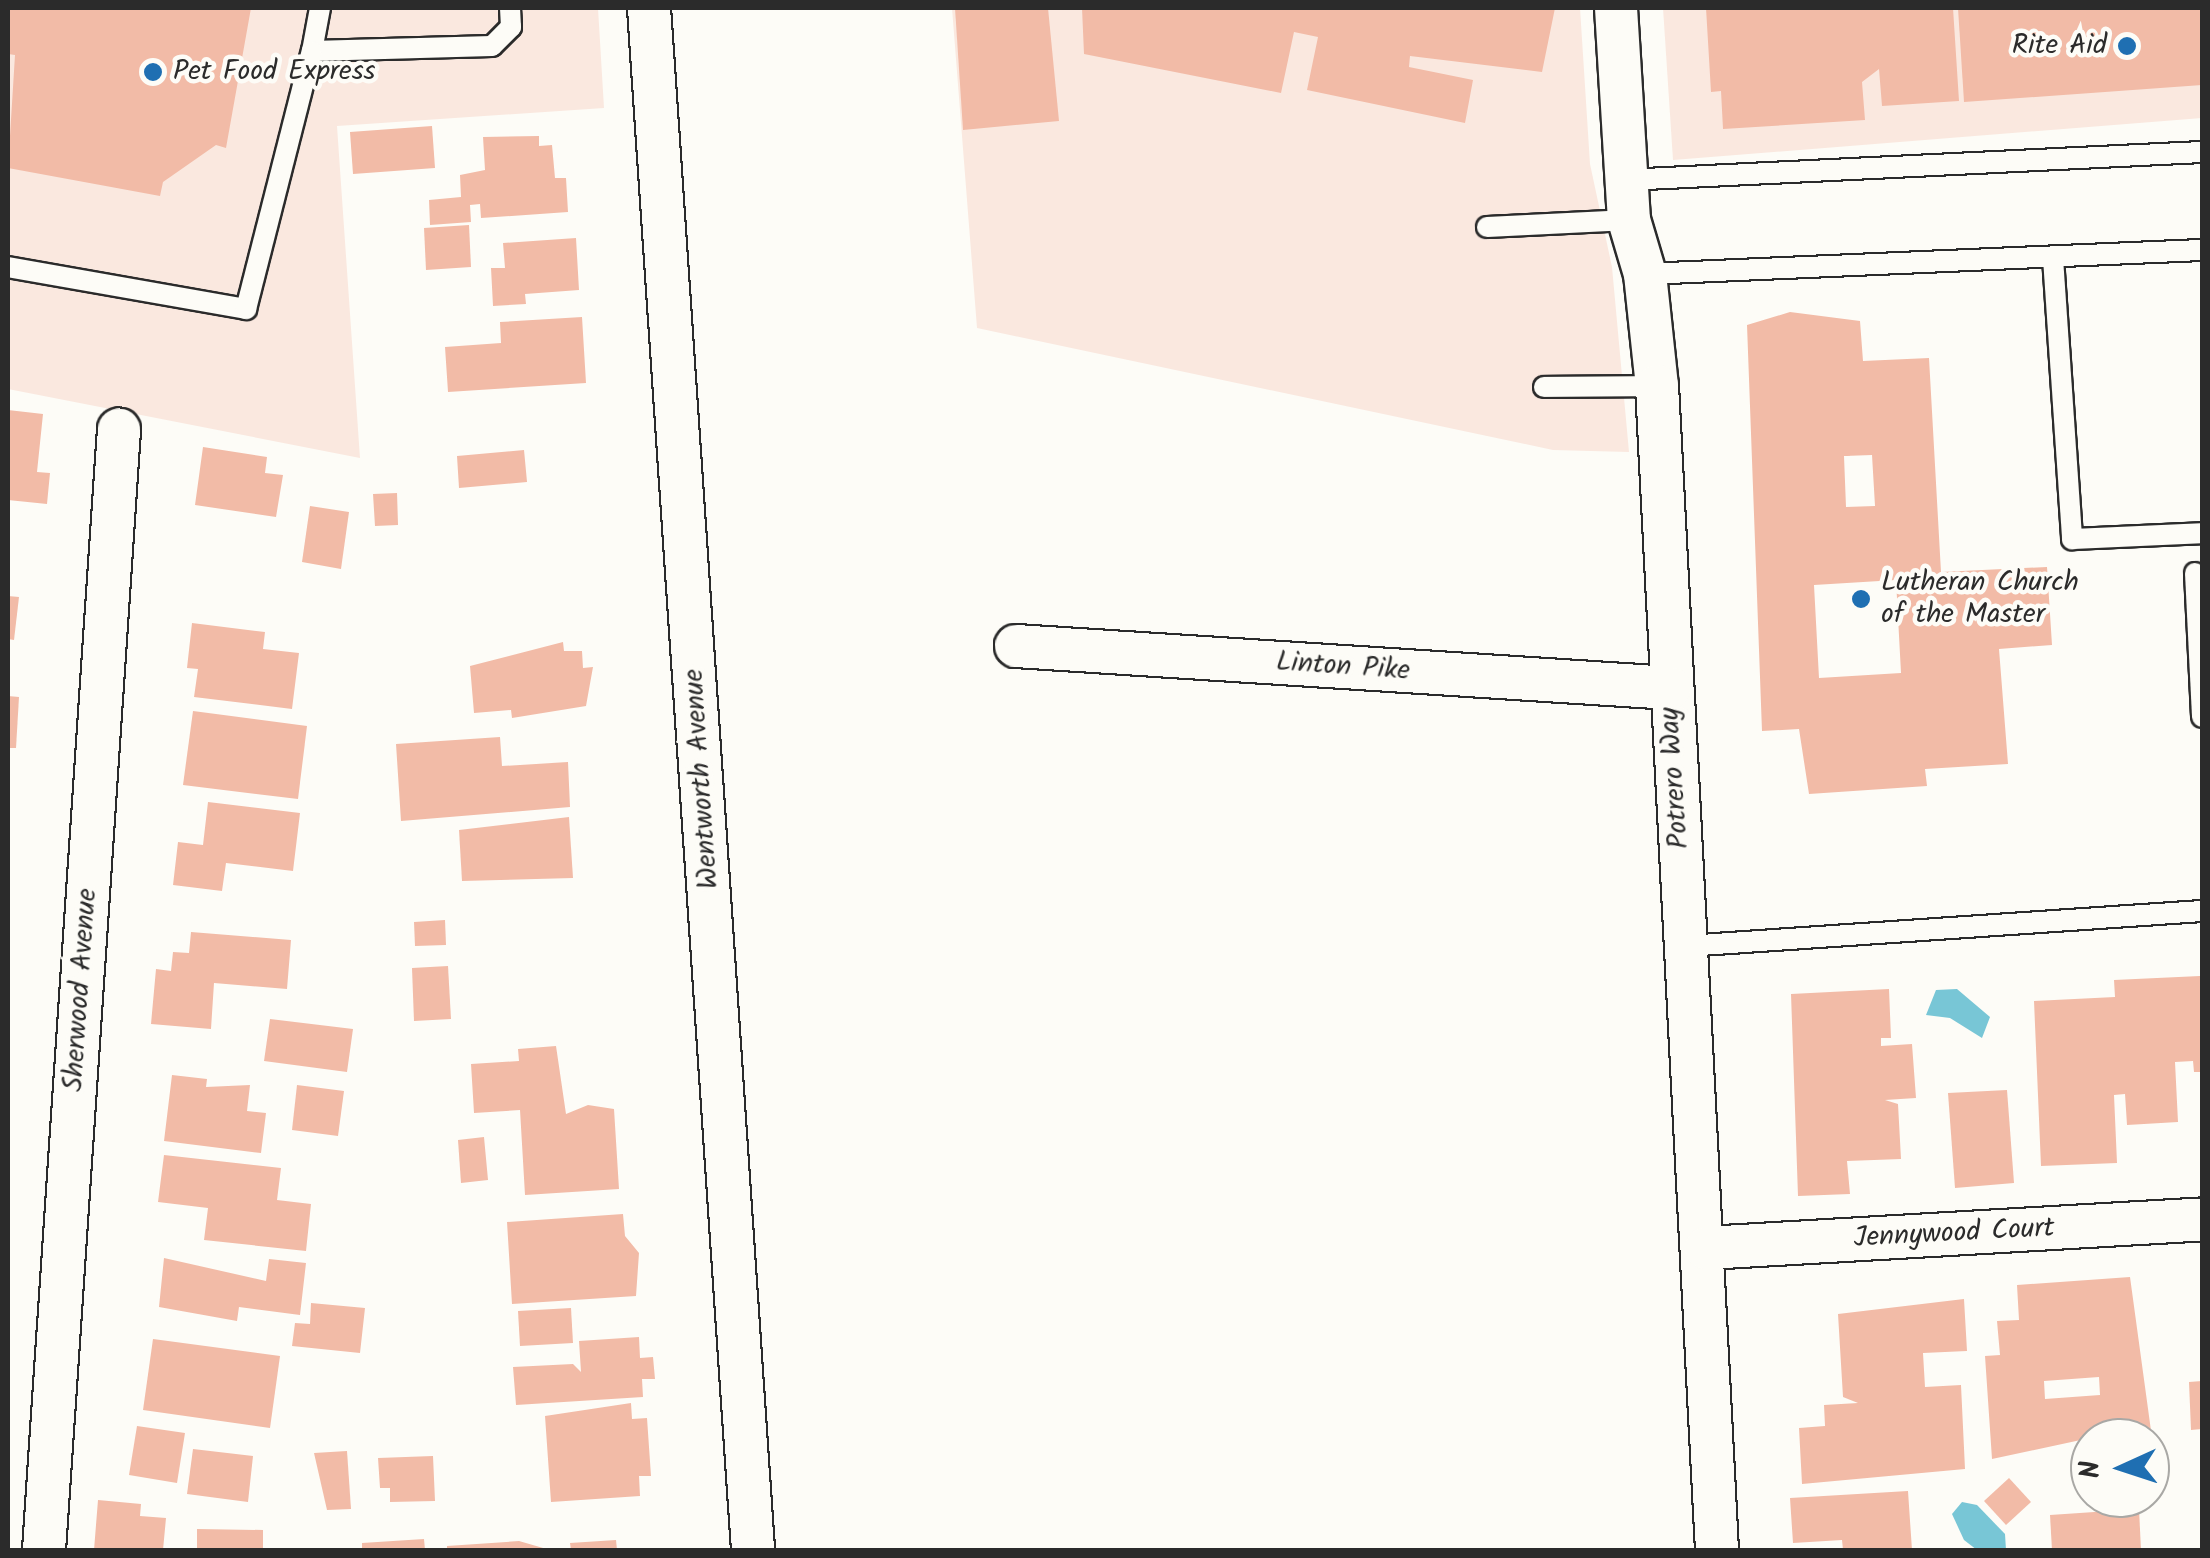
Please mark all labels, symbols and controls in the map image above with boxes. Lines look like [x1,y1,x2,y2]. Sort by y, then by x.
place label: Rite Aid [2012,29,2107,63]
marker: Rite Aid [2116,35,2138,57]
place label: Pet Food Express [173,55,376,89]
marker: Pet Food Express [142,61,164,83]
place label: Lutheran Church of the Master [1881,566,2079,632]
marker: Lutheran Church of the Master [1850,588,1872,610]
street label: Linton Pike [1275,646,1411,688]
street label: Wentworth Avenue [678,668,726,890]
street label: Potrero Way [1653,706,1697,850]
street label: Sherwood Avenue [57,887,105,1093]
street label: Jennywood Court [1853,1212,2055,1256]
north arrow [2070,1418,2170,1518]
text: N [2069,1459,2114,1480]

